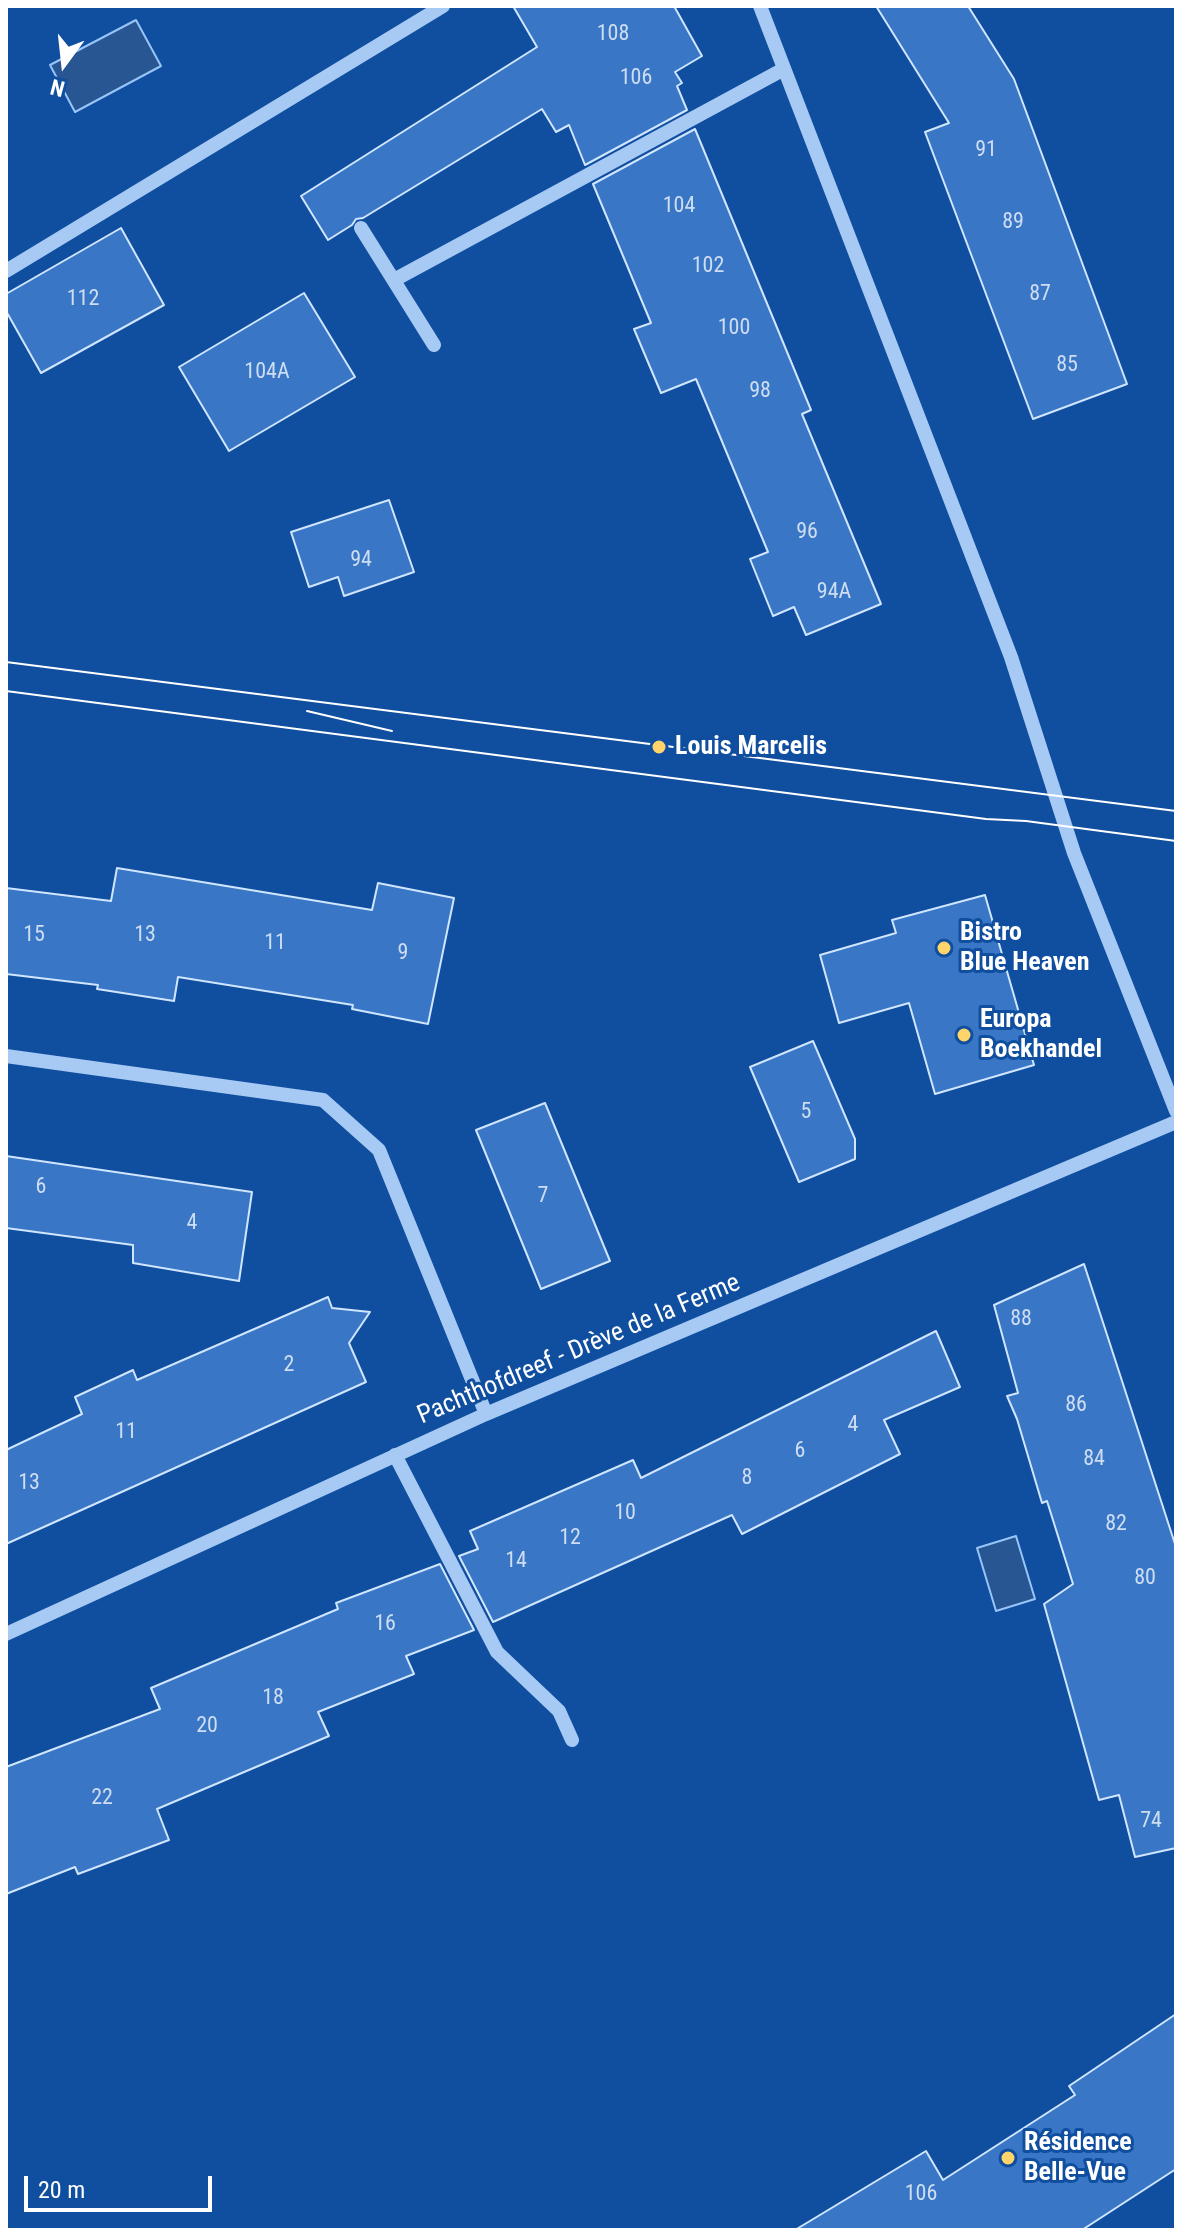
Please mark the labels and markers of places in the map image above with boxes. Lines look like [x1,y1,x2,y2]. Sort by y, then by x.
place label: Louis Marcelis [675,731,827,763]
marker: Louis Marcelis [650,738,668,756]
place label: Bistro Blue Heaven [960,917,1090,978]
marker: Bistro Blue Heaven [935,939,953,957]
place label: Europa Boekhandel [980,1004,1102,1066]
marker: Europa Boekhandel [955,1026,973,1044]
place label: Résidence Belle-Vue [1024,2127,1132,2188]
marker: Résidence Belle-Vue [999,2149,1017,2167]

